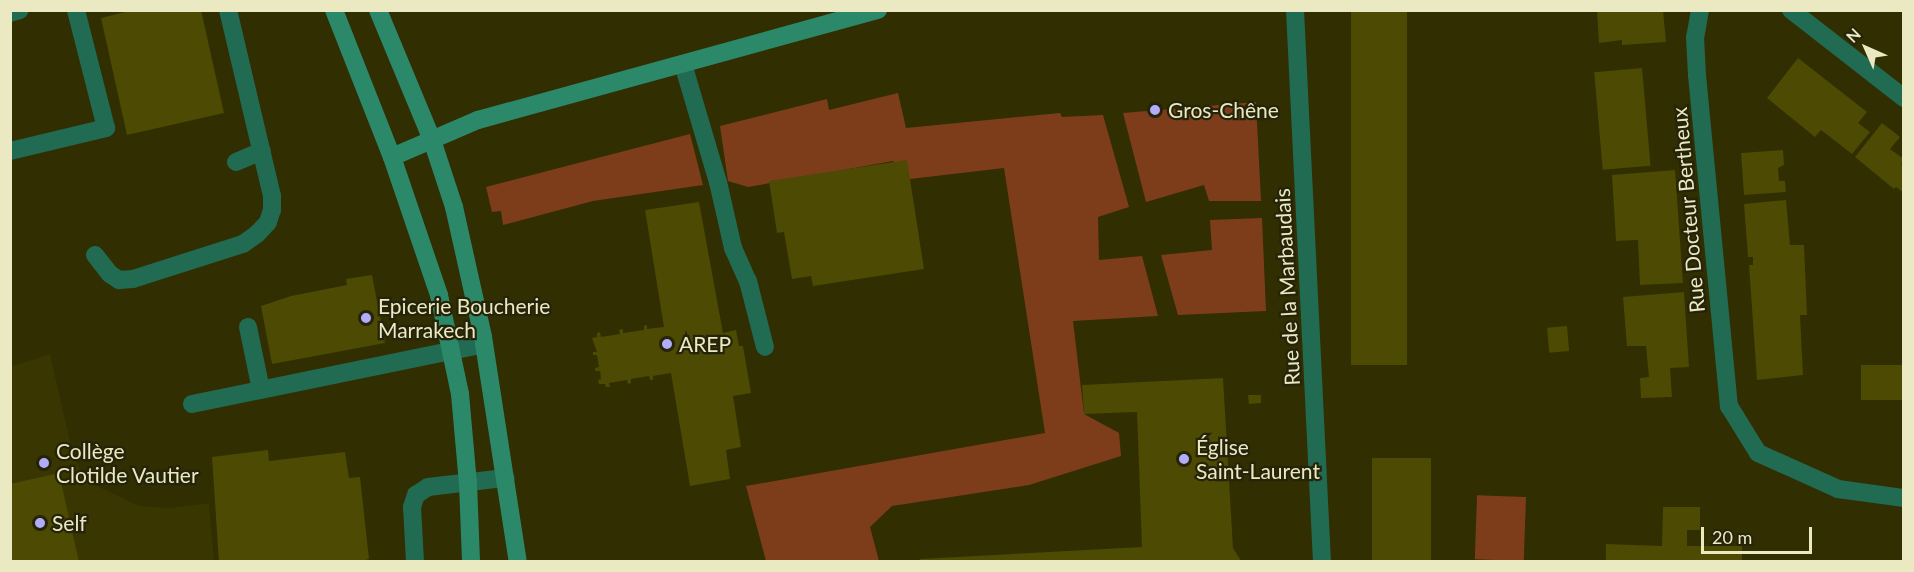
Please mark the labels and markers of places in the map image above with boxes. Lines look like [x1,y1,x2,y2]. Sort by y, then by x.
place label: Gros-Chêne [1168,97,1279,123]
marker: Gros-Chêne [1146,101,1164,119]
place label: Epicerie Boucherie Marrakech [378,293,550,343]
marker: Epicerie Boucherie Marrakech [359,311,373,325]
place label: AREP [679,331,731,357]
marker: AREP [660,337,674,351]
place label: Église Saint-Laurent [1196,434,1320,484]
place label: Collège Clotilde Vautier [56,438,199,488]
marker: Église Saint-Laurent [1177,452,1191,466]
marker: Collège Clotilde Vautier [37,456,51,470]
place label: Self [52,510,87,536]
marker: Self [33,516,47,530]

